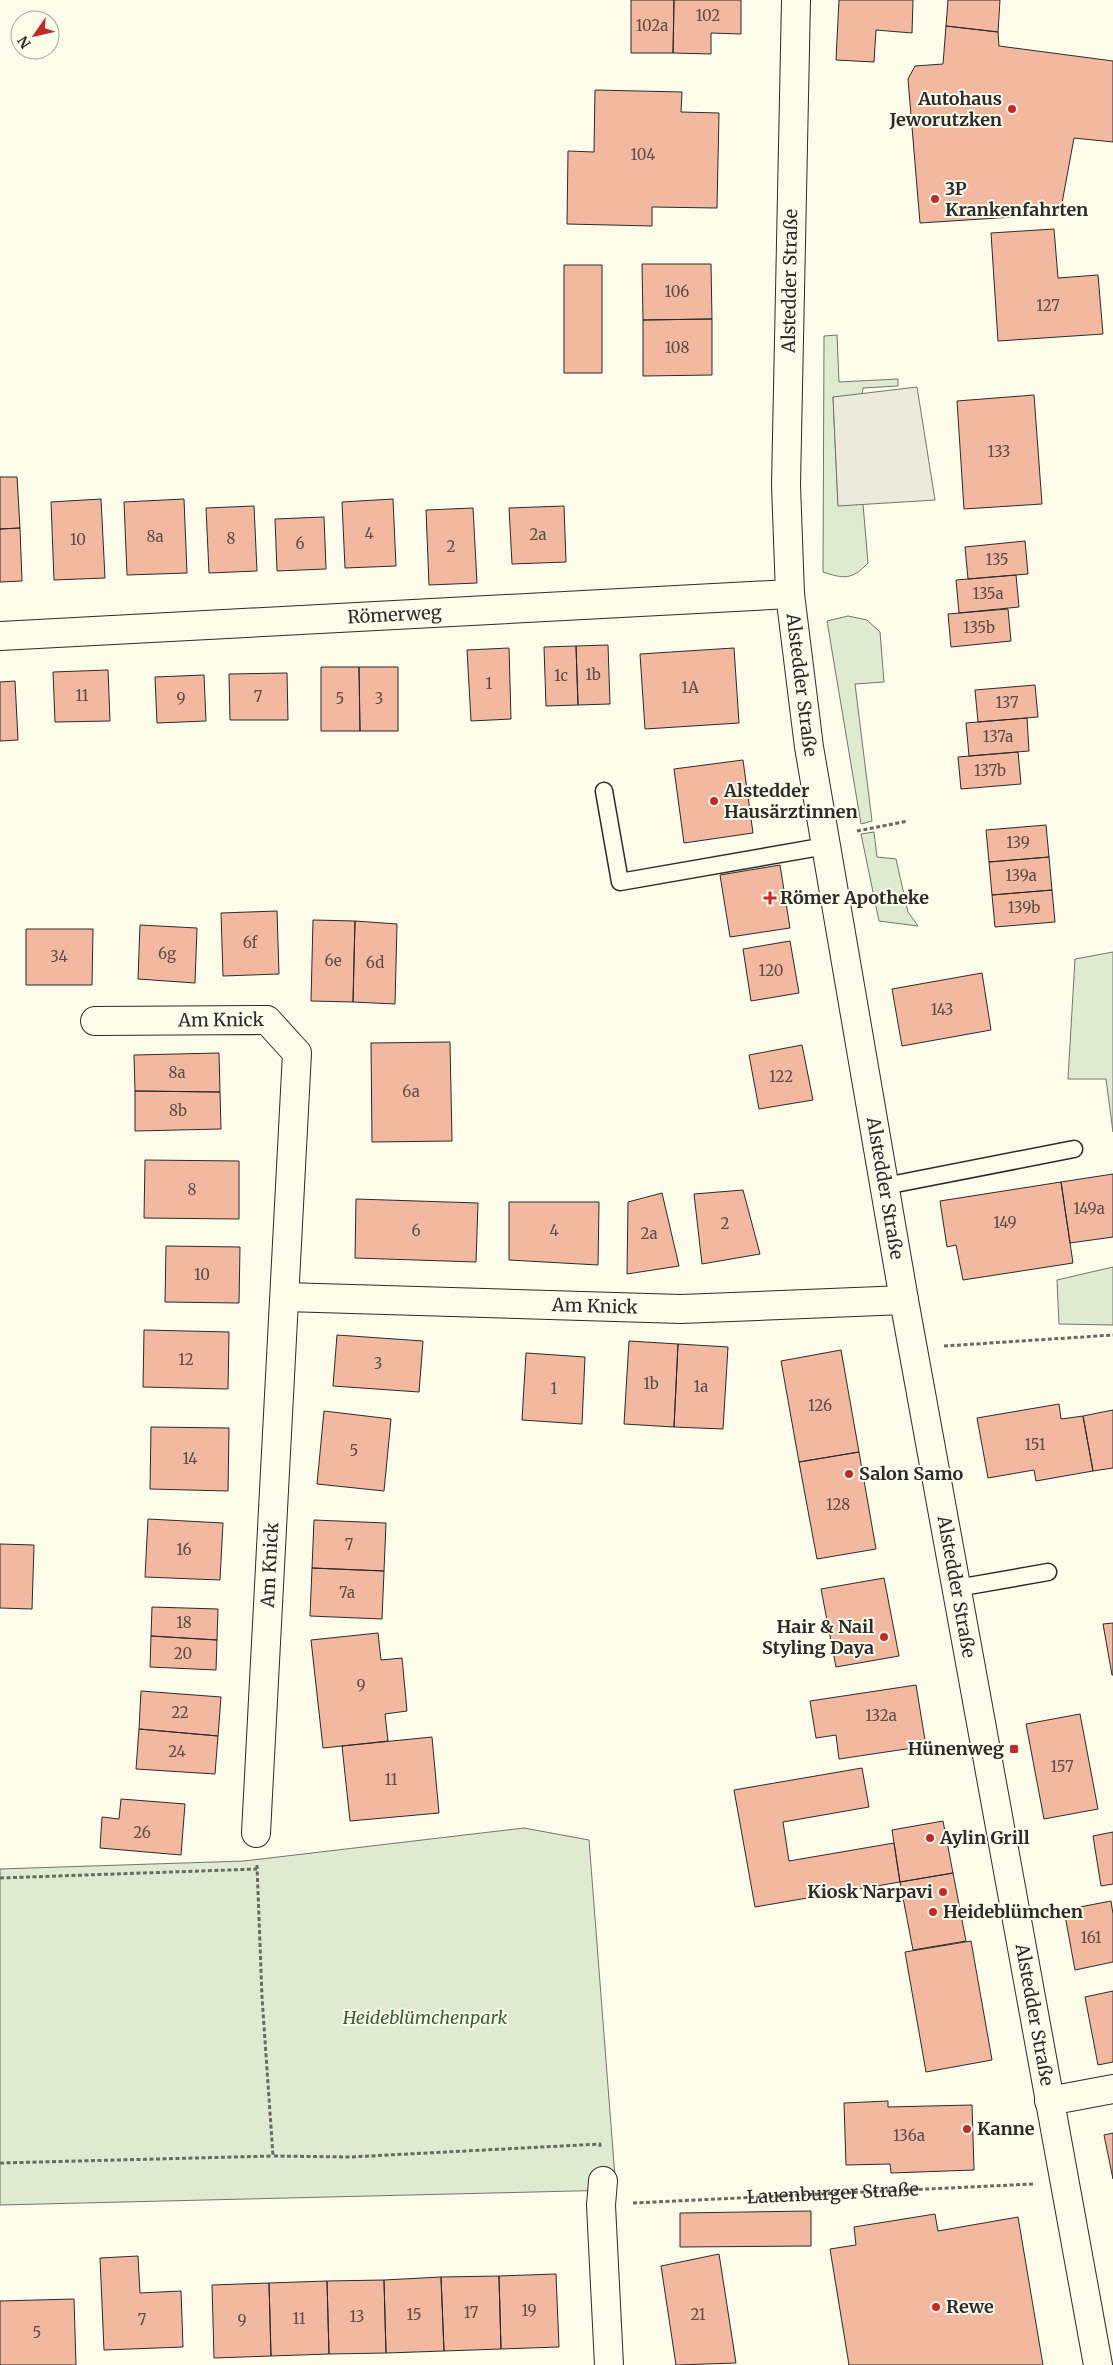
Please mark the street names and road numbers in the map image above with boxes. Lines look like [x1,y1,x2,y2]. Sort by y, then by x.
street label: Alstedder Straße [777,209,802,354]
street label: Römerweg [347,601,442,629]
street label: Alstedder Straße [781,611,822,758]
street label: Am Knick [177,1008,265,1032]
street label: Alstedder Straße [862,1114,909,1261]
street label: Am Knick [551,1293,639,1319]
street label: Alstedder Straße [932,1513,981,1660]
street label: Am Knick [256,1521,283,1609]
street label: Alstedder Straße [1010,1941,1059,2088]
street label: Lauenburger Straße [746,2177,919,2209]

